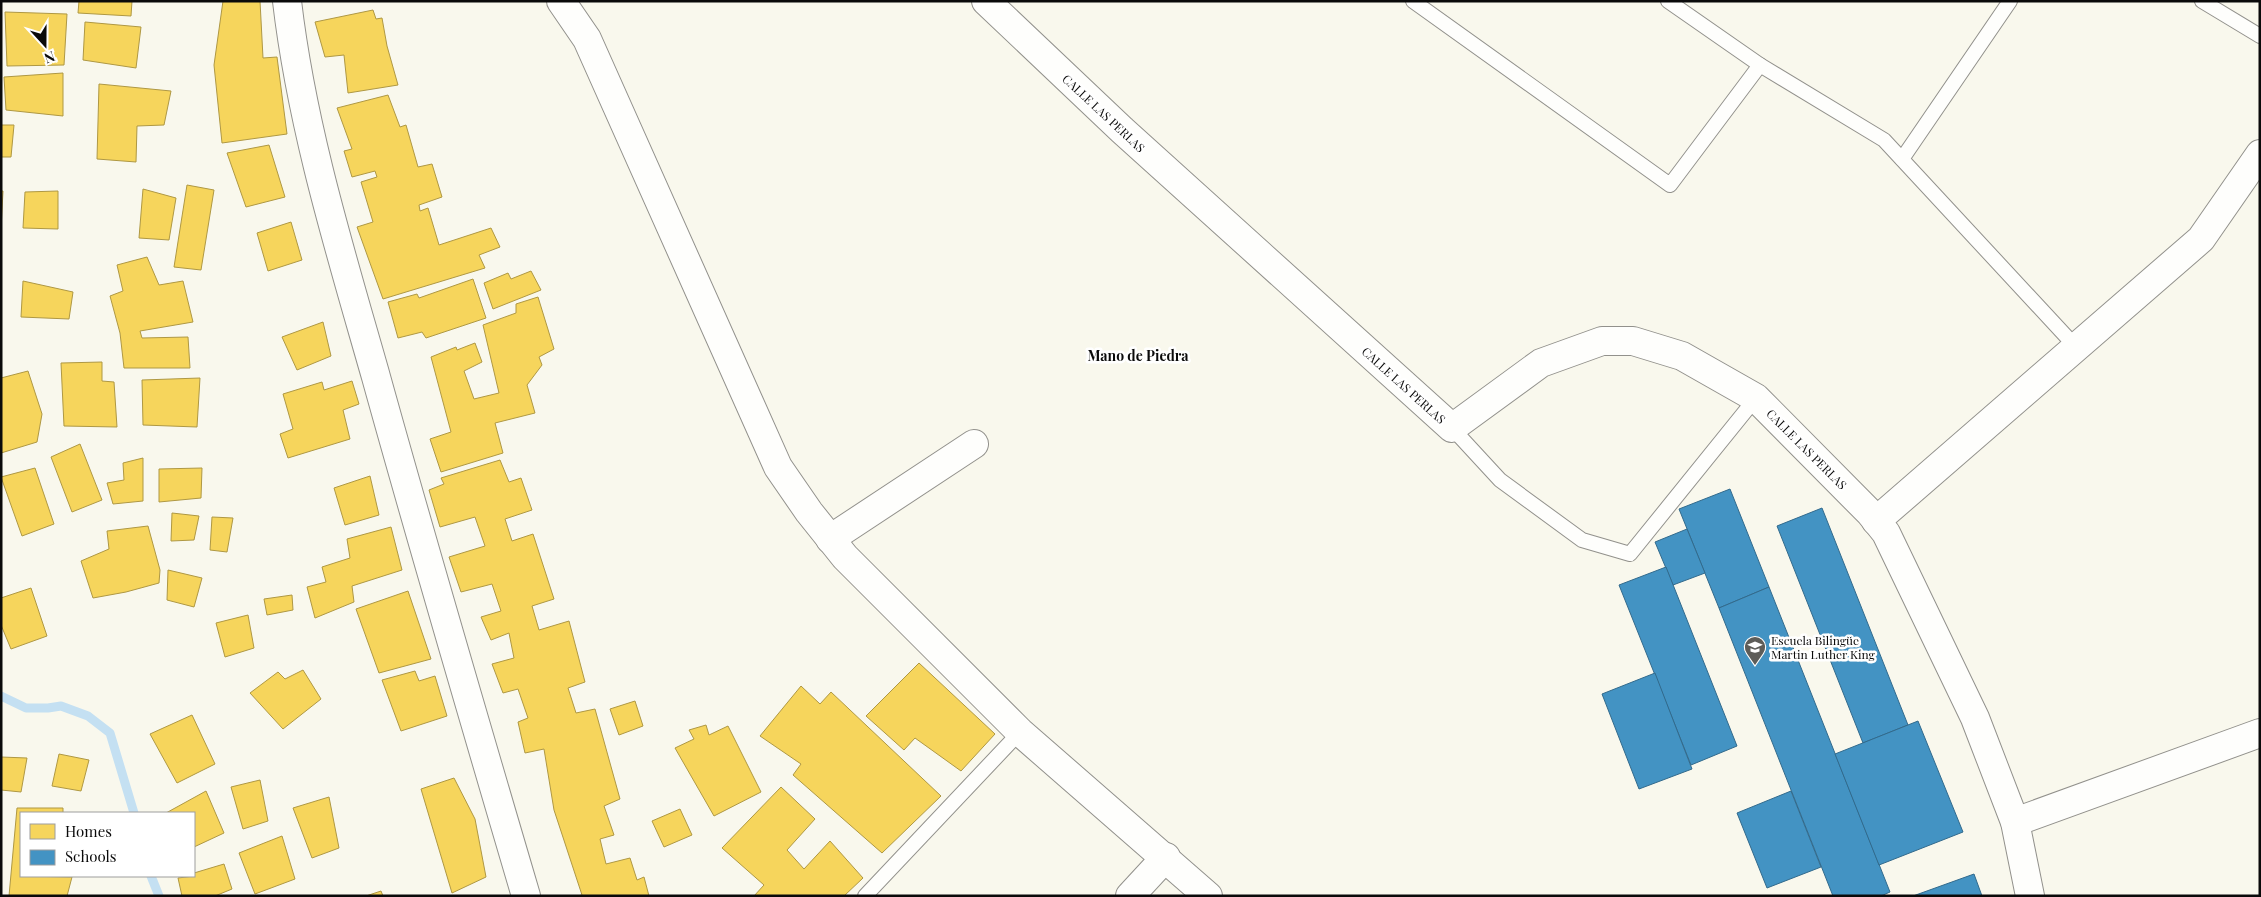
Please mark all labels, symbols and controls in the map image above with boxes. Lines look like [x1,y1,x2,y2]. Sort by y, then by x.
north arrow [20,20,70,70]
text: N [42,47,58,68]
street label: CALLE LAS PERLAS [1059,71,1149,155]
street label: CALLE LAS PERLAS [1359,343,1449,427]
district label: Mano de Piedra [1087,346,1189,365]
street label: CALLE LAS PERLAS [1763,405,1851,493]
place label: Escuela Bilingüe Martin Luther King [1771,632,1876,662]
school or university icon: Escuela Bilingüe Martin Luther King [1743,635,1767,666]
legend [20,812,195,877]
text: Homes [65,821,112,841]
text: Schools [65,846,117,866]

